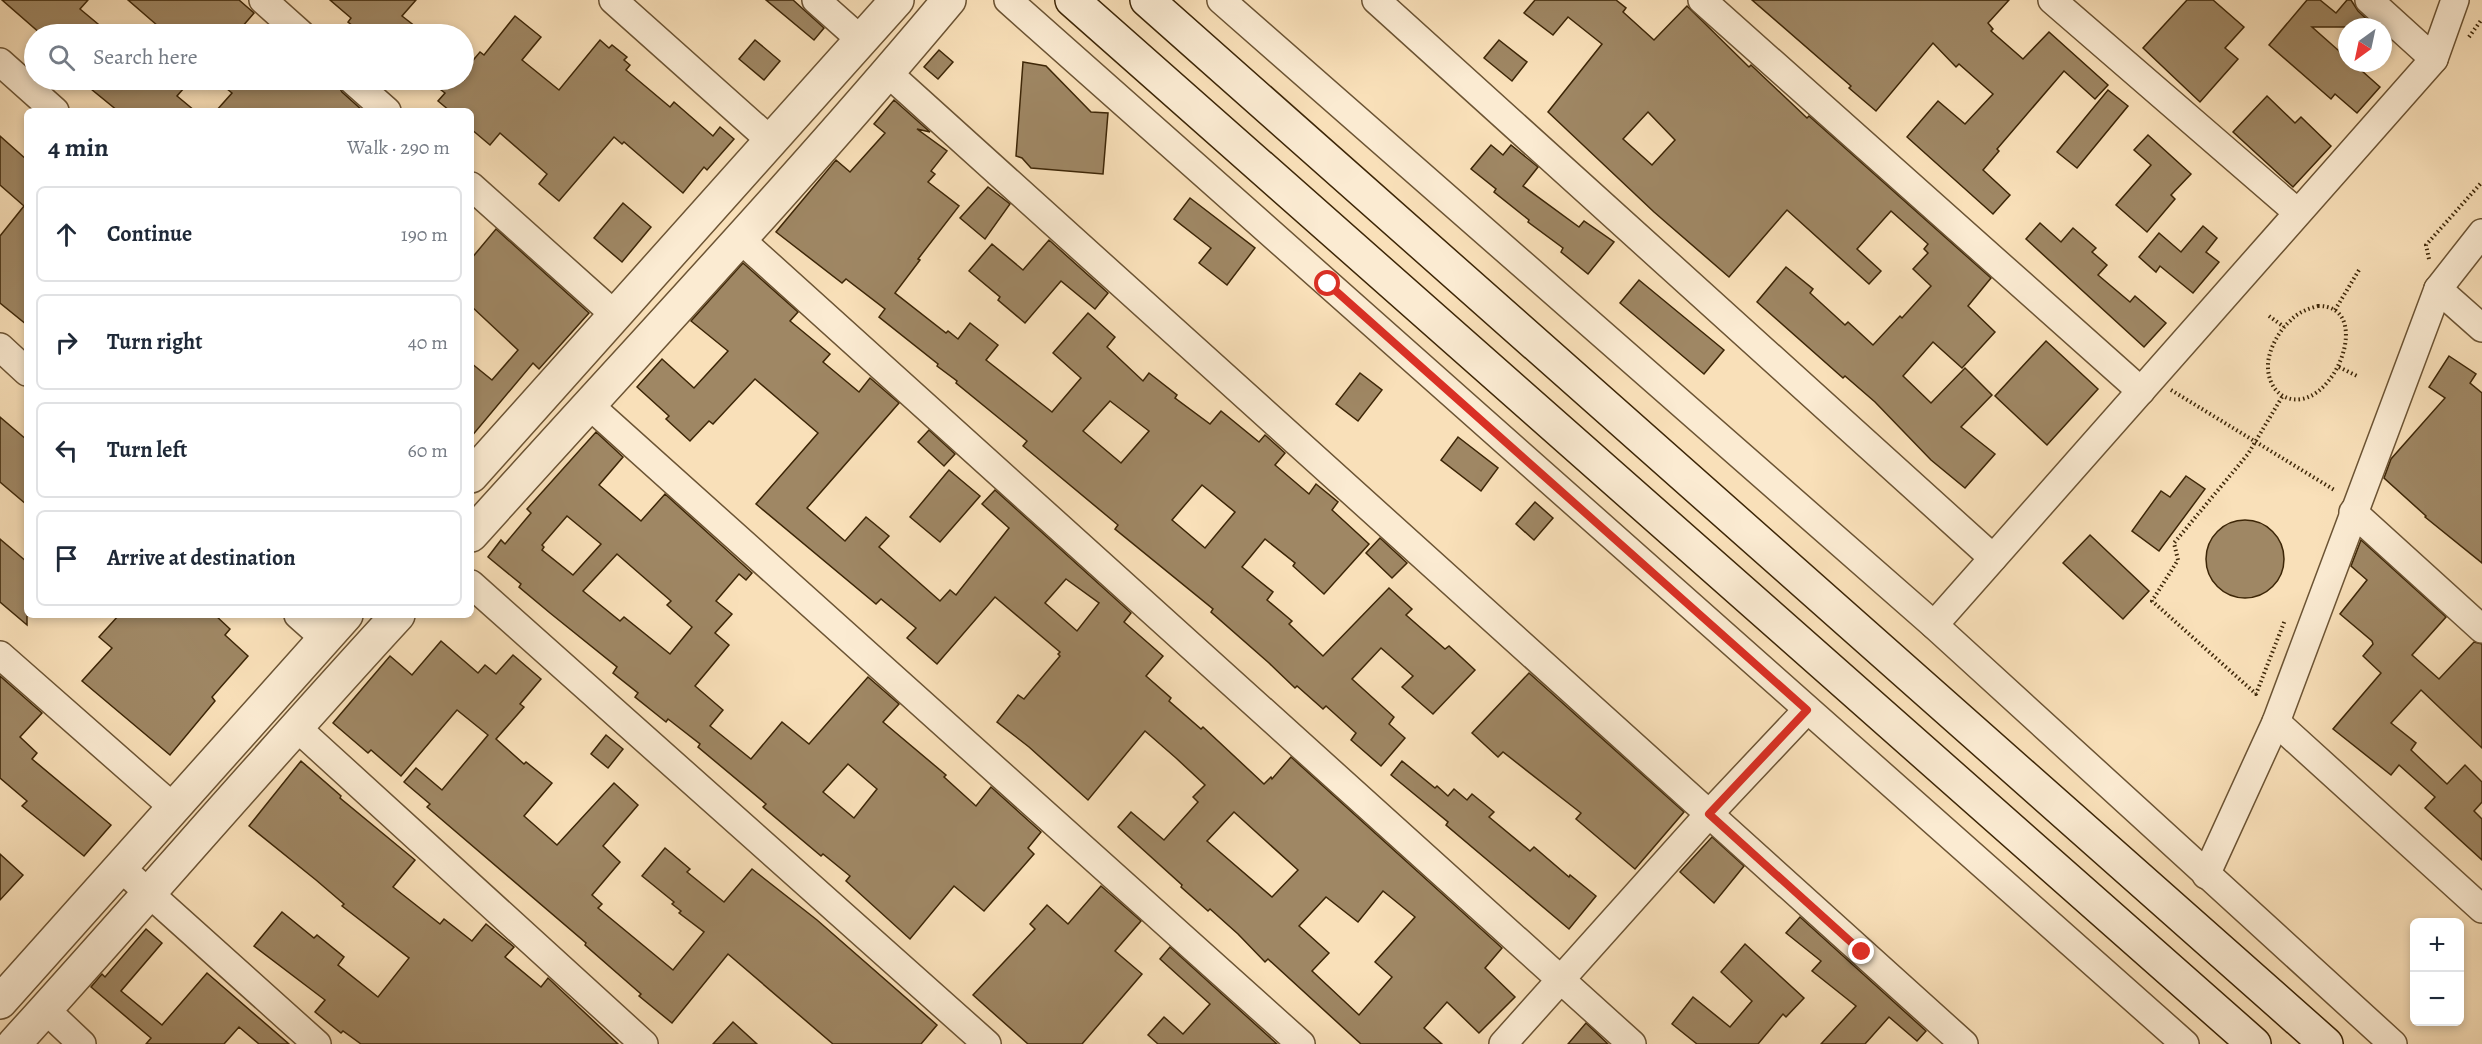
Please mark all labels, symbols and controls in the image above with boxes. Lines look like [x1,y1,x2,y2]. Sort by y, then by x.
north arrow [2338,18,2392,72]
search box [24,24,474,90]
icon: search [45,41,78,74]
text: Search here [93,42,198,72]
text: 4 min [48,130,109,165]
text: Walk · 290 m [347,134,450,161]
icon: ahead [50,218,83,251]
text: Continue [107,219,192,249]
text: 190 m [401,221,448,248]
route start [1314,270,1340,296]
icon: right [50,326,83,359]
text: Turn right [107,327,203,357]
text: 40 m [408,329,448,356]
icon: left [50,434,83,467]
text: Turn left [107,435,187,465]
text: 60 m [408,437,448,464]
icon: arrive [50,542,83,575]
text: Arrive at destination [107,543,296,573]
map controls [2410,918,2464,1026]
button: + [2410,918,2464,972]
route end [1848,938,1874,964]
button: − [2410,972,2464,1026]

